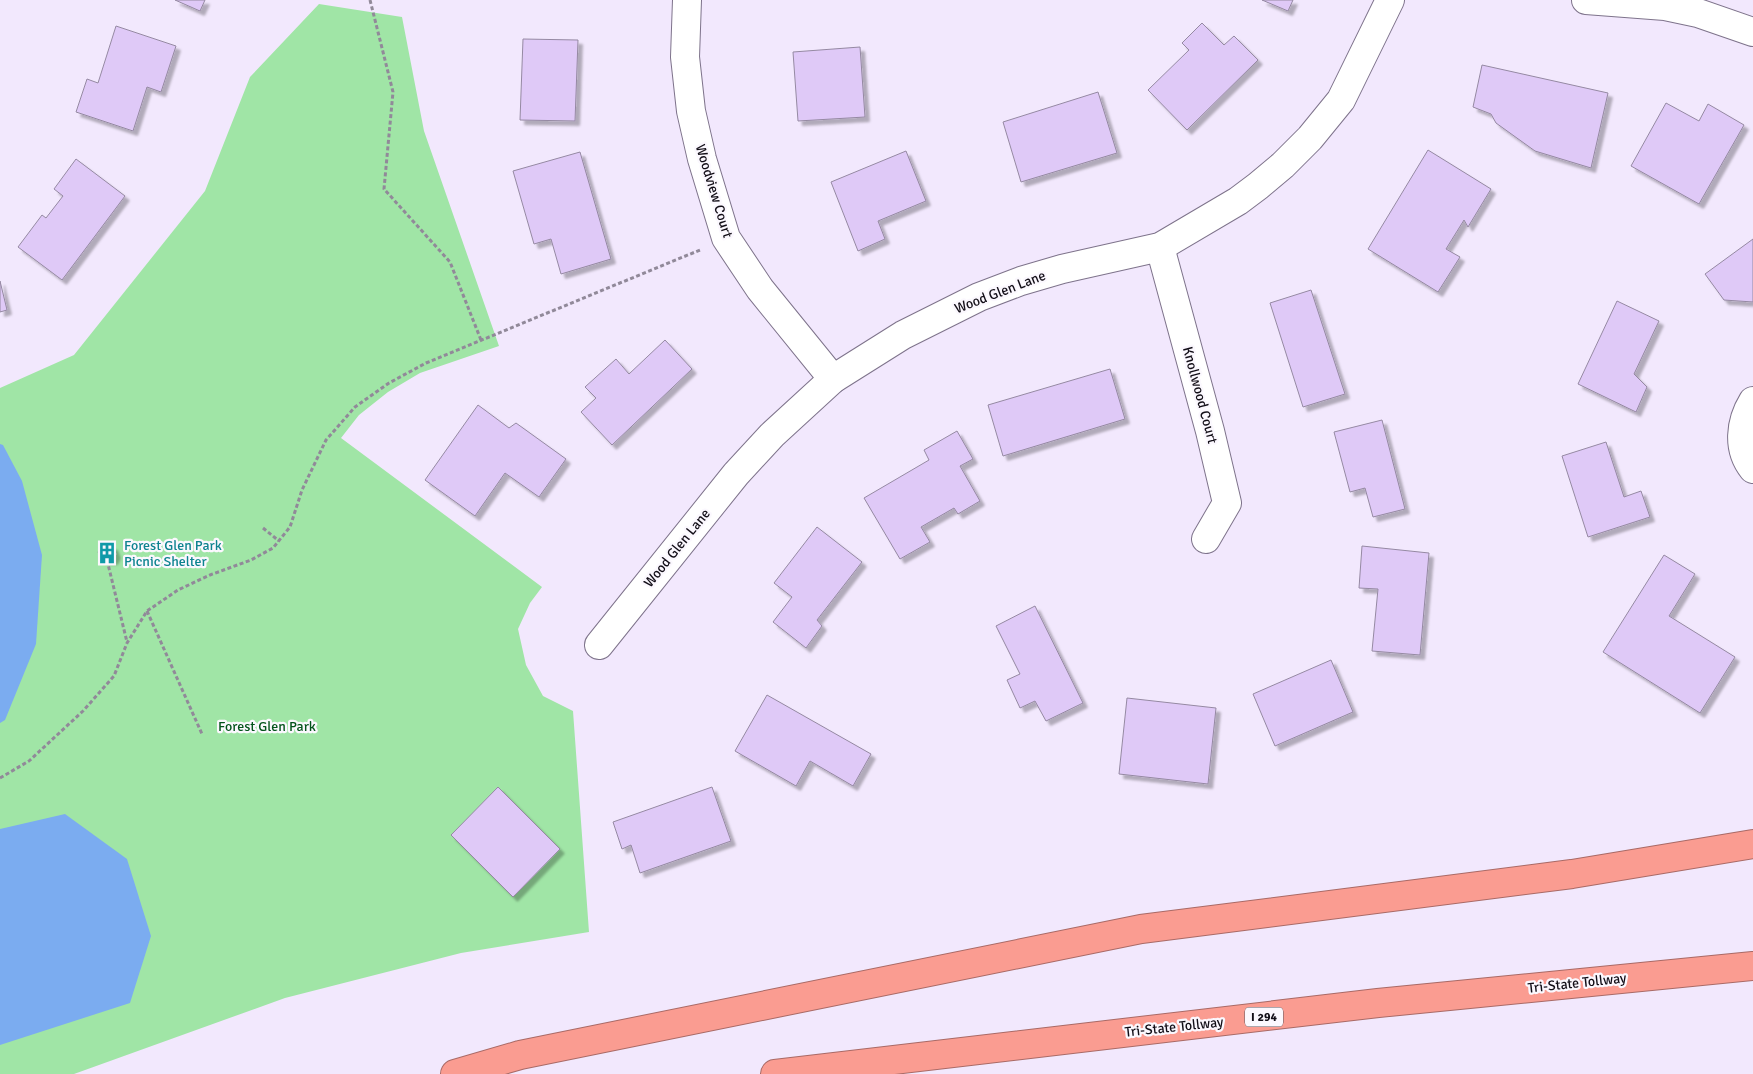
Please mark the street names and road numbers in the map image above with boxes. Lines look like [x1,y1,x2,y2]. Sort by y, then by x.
street label: Woodview Court [692,142,736,240]
street label: Wood Glen Lane [952,267,1048,317]
street label: Knollwood Court [1179,345,1221,446]
street label: Wood Glen Lane [640,505,714,591]
street label: Tri-State Tollway [1527,969,1628,997]
road number: I 294 [1245,1008,1283,1026]
street label: Tri-State Tollway [1124,1013,1225,1041]

